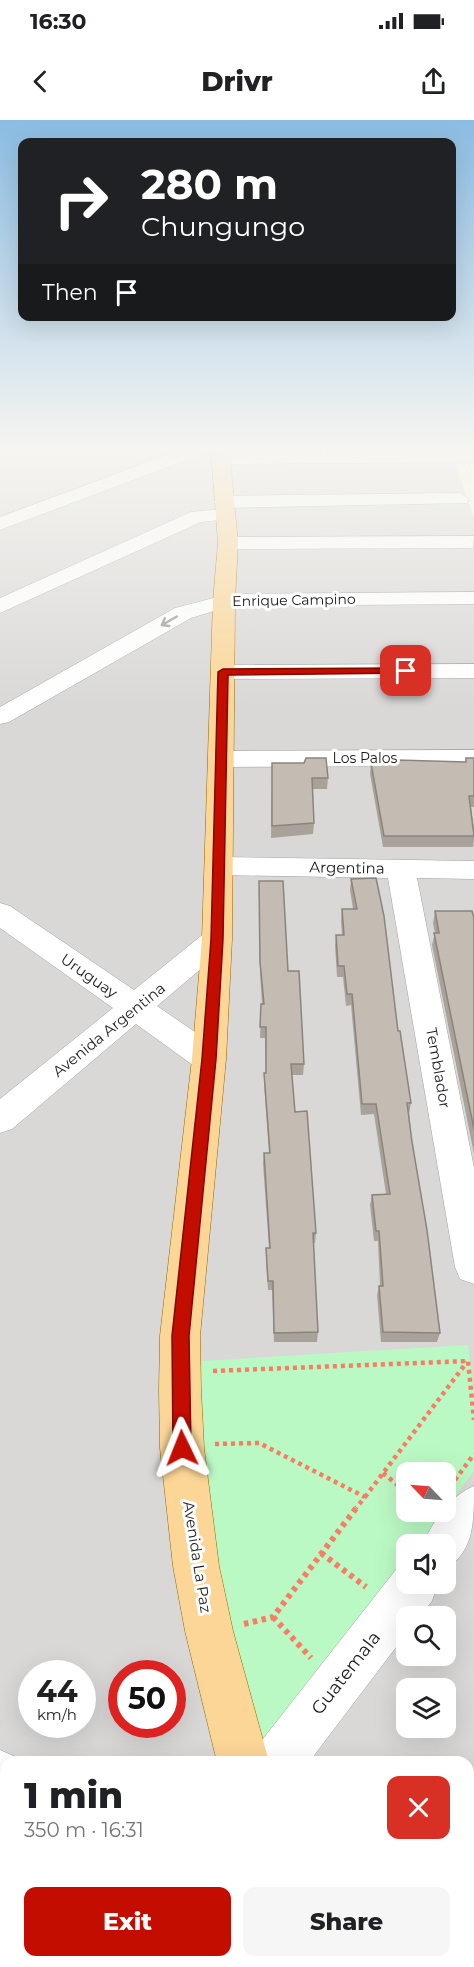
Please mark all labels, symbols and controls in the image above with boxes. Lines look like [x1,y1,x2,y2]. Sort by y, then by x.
text: 16:30 [30,8,86,35]
icon: back [24,65,57,98]
text: Drivr [201,65,273,98]
icon: share [417,65,450,98]
text: 280 m [141,158,278,210]
icon: right [42,162,120,240]
text: Chungungo [141,210,305,243]
icon: arrive [110,276,143,309]
text: Then [42,279,98,306]
street label: Enrique Campino [232,590,356,610]
one-way arrow [161,615,178,627]
pin [380,645,431,696]
icon: arrive [389,654,422,687]
street label: Los Palos [333,749,398,767]
street label: Argentina [309,857,385,878]
street label: Uruguay [57,949,122,1003]
street label: Avenida Argentina [48,978,169,1081]
street label: Temblador [422,1026,455,1110]
position arrow [150,1416,214,1480]
north arrow [396,1462,456,1522]
map controls [396,1462,456,1738]
street label: Avenida La Paz [179,1500,216,1615]
button: sound [396,1534,456,1594]
button: search [396,1606,456,1666]
street label: Guatemala [307,1627,385,1719]
speed limit sign: 50 [108,1660,186,1738]
text: 44 [36,1673,78,1710]
button: layers [396,1678,456,1738]
text: km/h [37,1705,77,1724]
text: 1 min [24,1773,123,1817]
button: close [387,1776,450,1839]
text: 350 m · 16:31 [24,1818,144,1842]
button: Exit [24,1887,231,1956]
button: Share [243,1887,450,1956]

